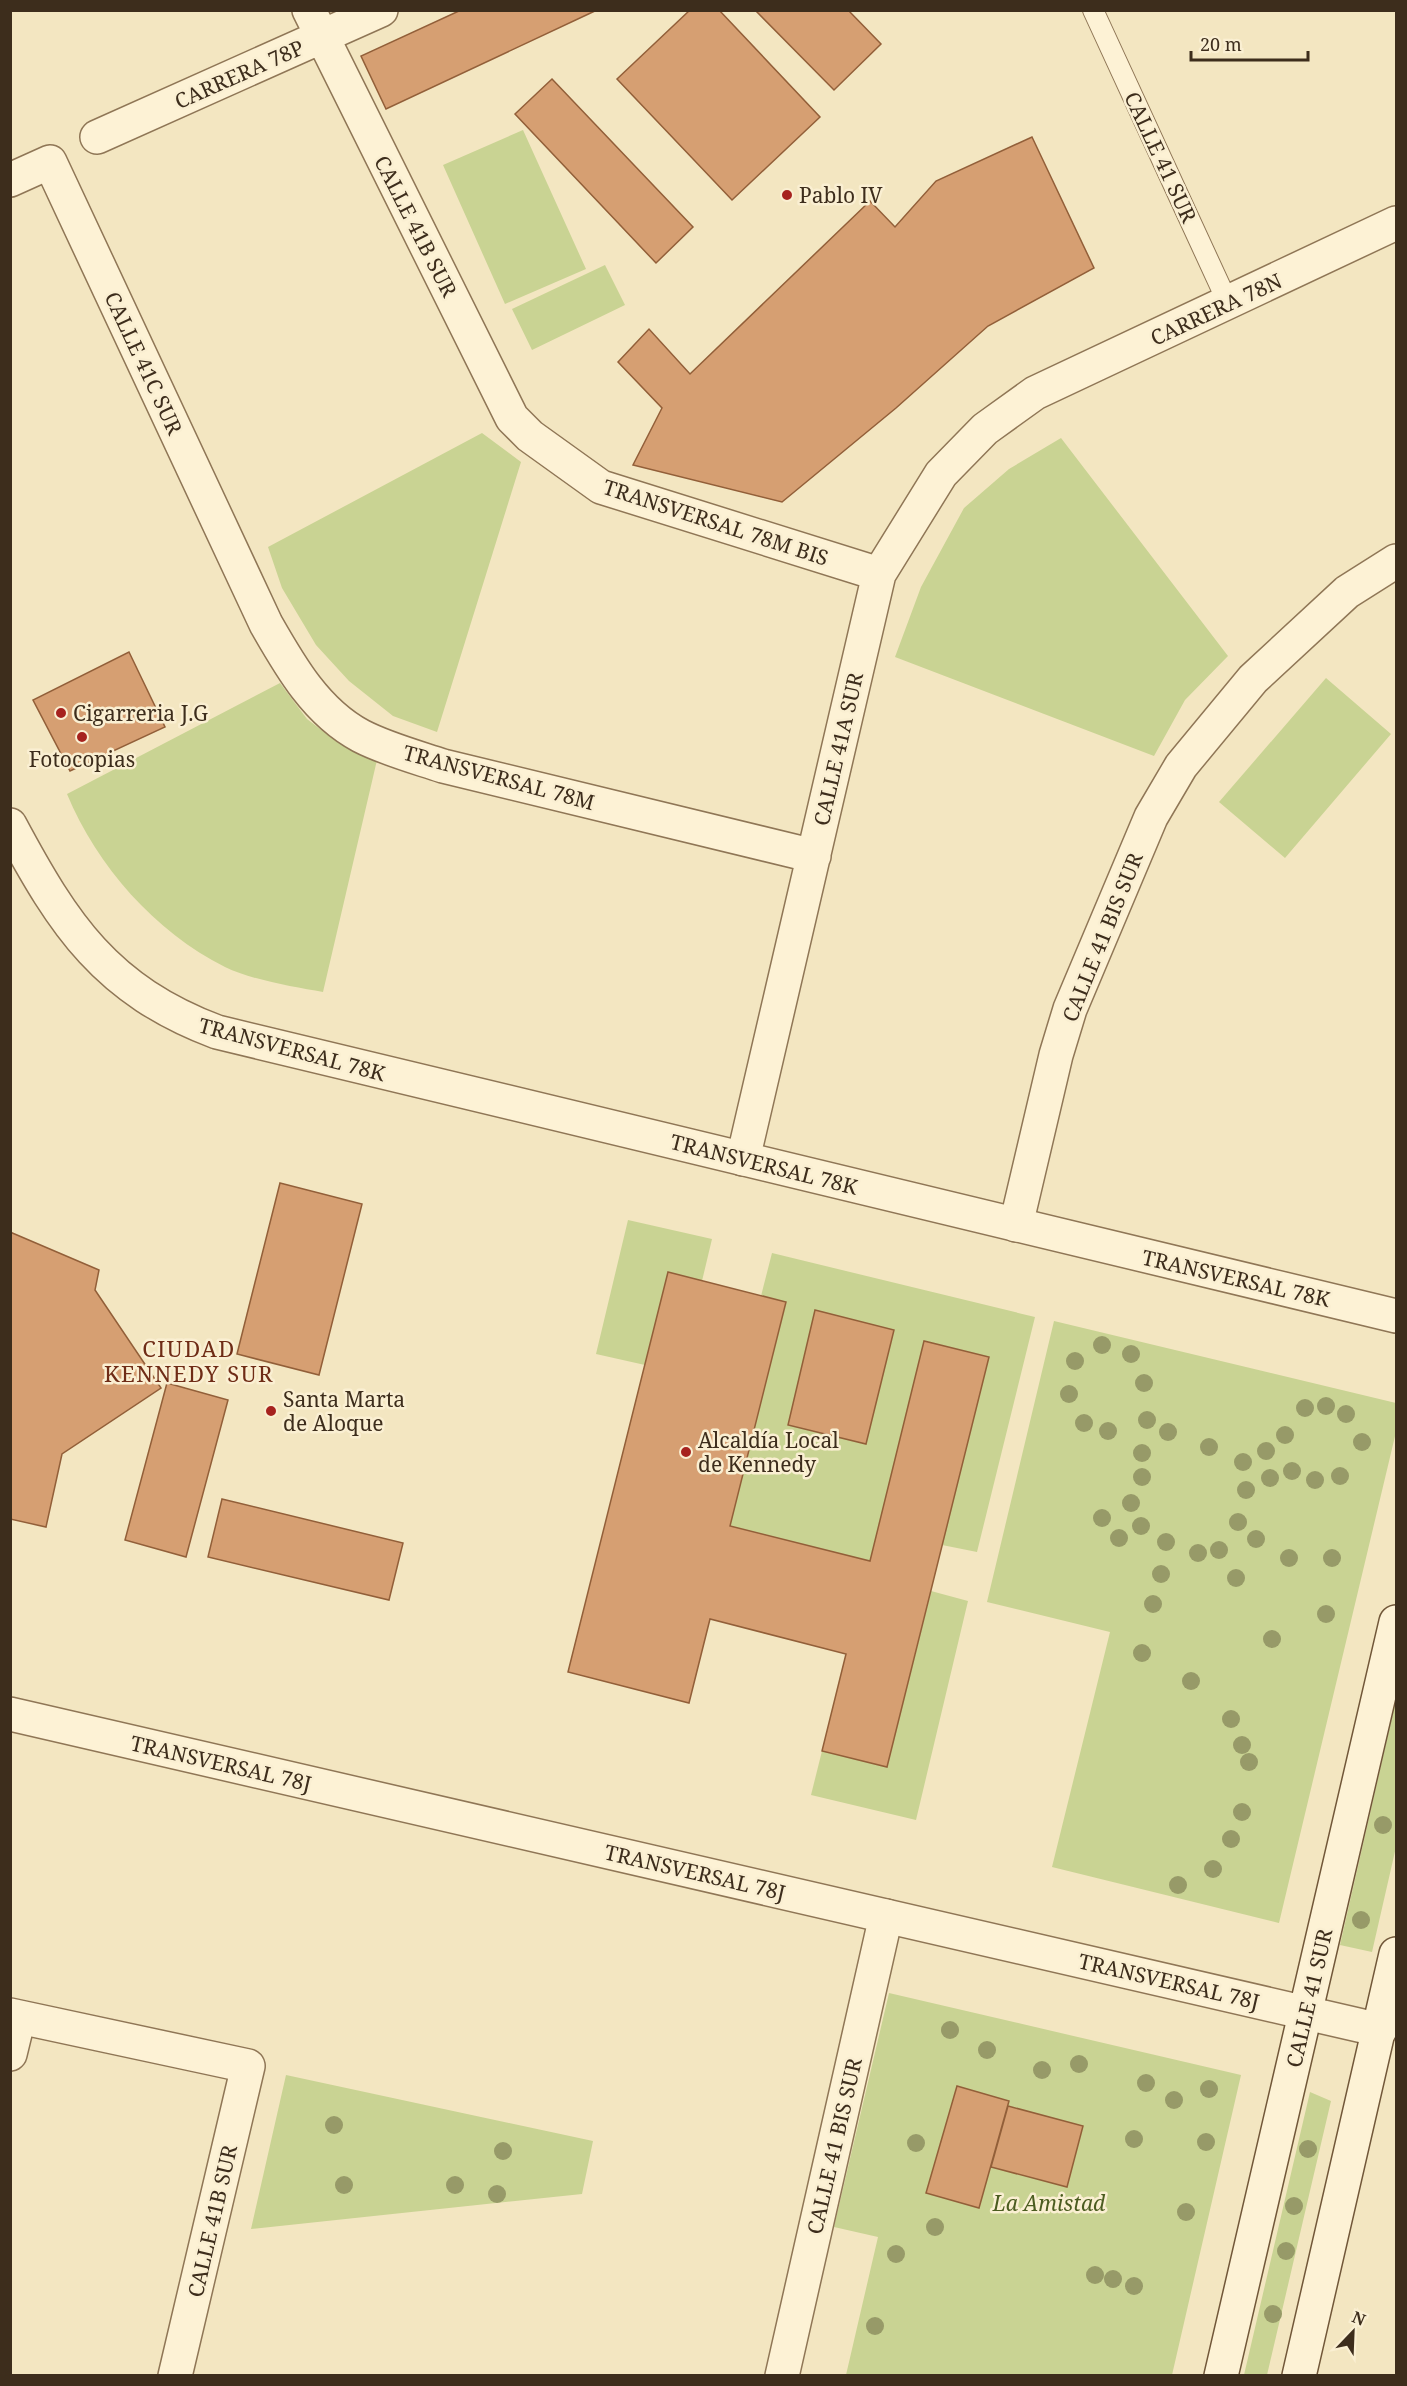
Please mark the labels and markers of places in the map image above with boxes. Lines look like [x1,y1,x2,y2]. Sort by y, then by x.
place label: Pablo IV [799,181,883,209]
marker: Pablo IV [780,188,794,202]
place label: Cigarreria J.G [73,699,208,727]
marker: Cigarreria J.G [54,706,68,720]
marker: Fotocopias [75,730,89,744]
place label: Fotocopias [29,745,135,773]
place label: Santa Marta de Aloque [283,1385,405,1437]
marker: Santa Marta de Aloque [264,1404,278,1418]
place label: Alcaldía Local de Kennedy [698,1426,839,1478]
marker: Alcaldía Local de Kennedy [679,1445,693,1459]

